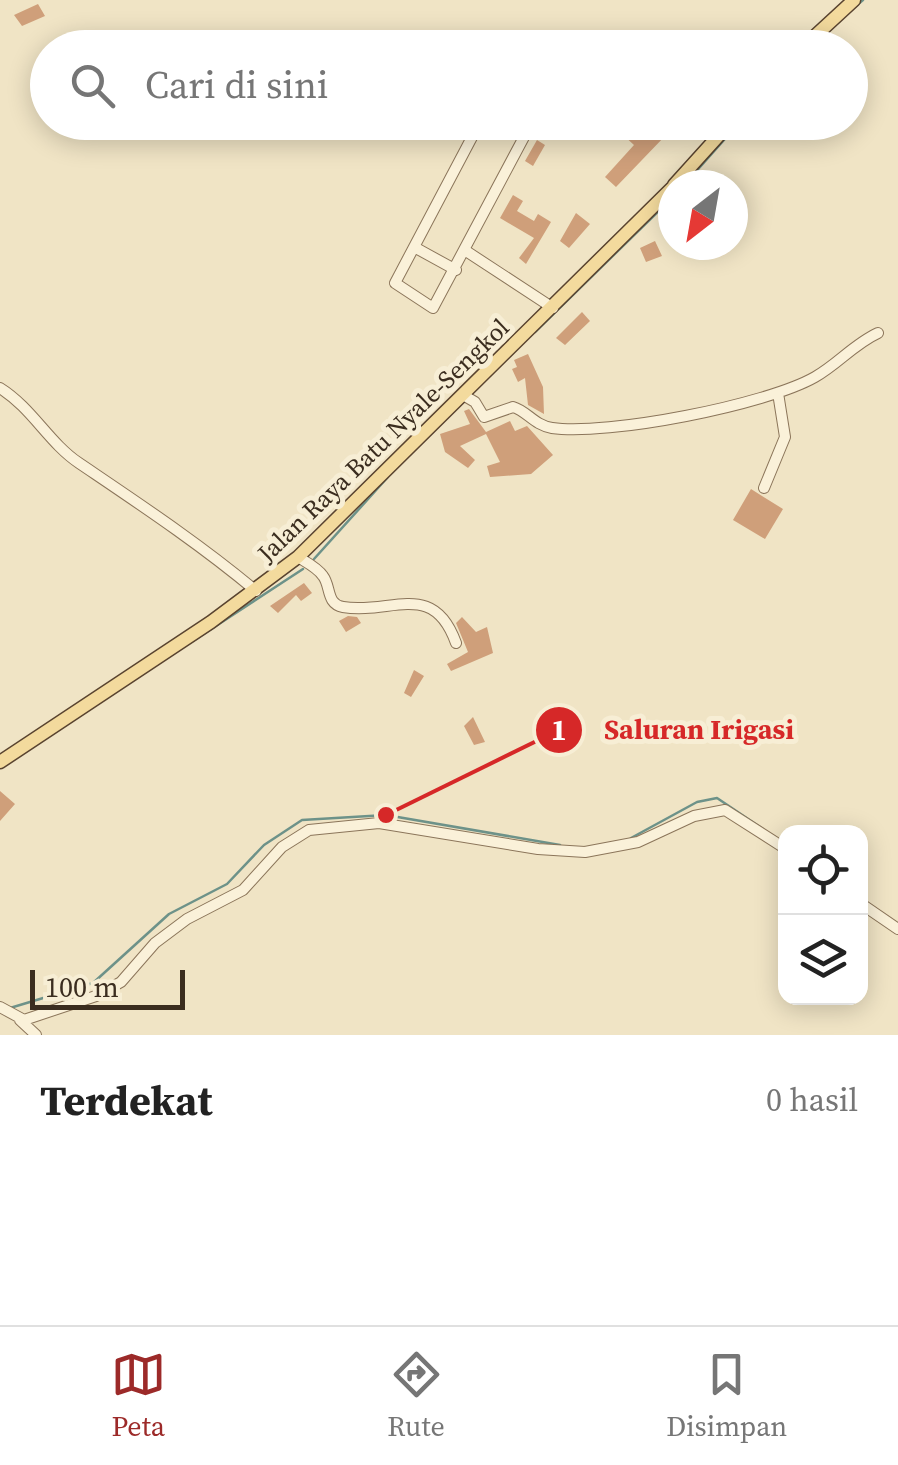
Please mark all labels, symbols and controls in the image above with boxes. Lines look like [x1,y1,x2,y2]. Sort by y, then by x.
search box [30,30,868,140]
icon: search [65,58,120,113]
text: Cari di sini [145,59,328,111]
north arrow [658,170,748,260]
street label: Jalan Raya Batu Nyale-Sengkol [249,311,516,570]
callout: Saluran Irigasi [534,701,814,759]
text: 1 [551,709,567,750]
text: Saluran Irigasi [604,710,794,748]
map controls [778,825,868,1005]
button: locate [778,825,868,915]
button: layers [778,915,868,1005]
scale bar [30,965,185,1010]
text: 100 m [45,968,119,1006]
text: Terdekat [40,1071,213,1129]
text: 0 hasil [766,1078,858,1122]
tab: Peta [111,1347,166,1445]
tab: Rute [387,1347,445,1445]
tab: Disimpan [666,1347,787,1445]

